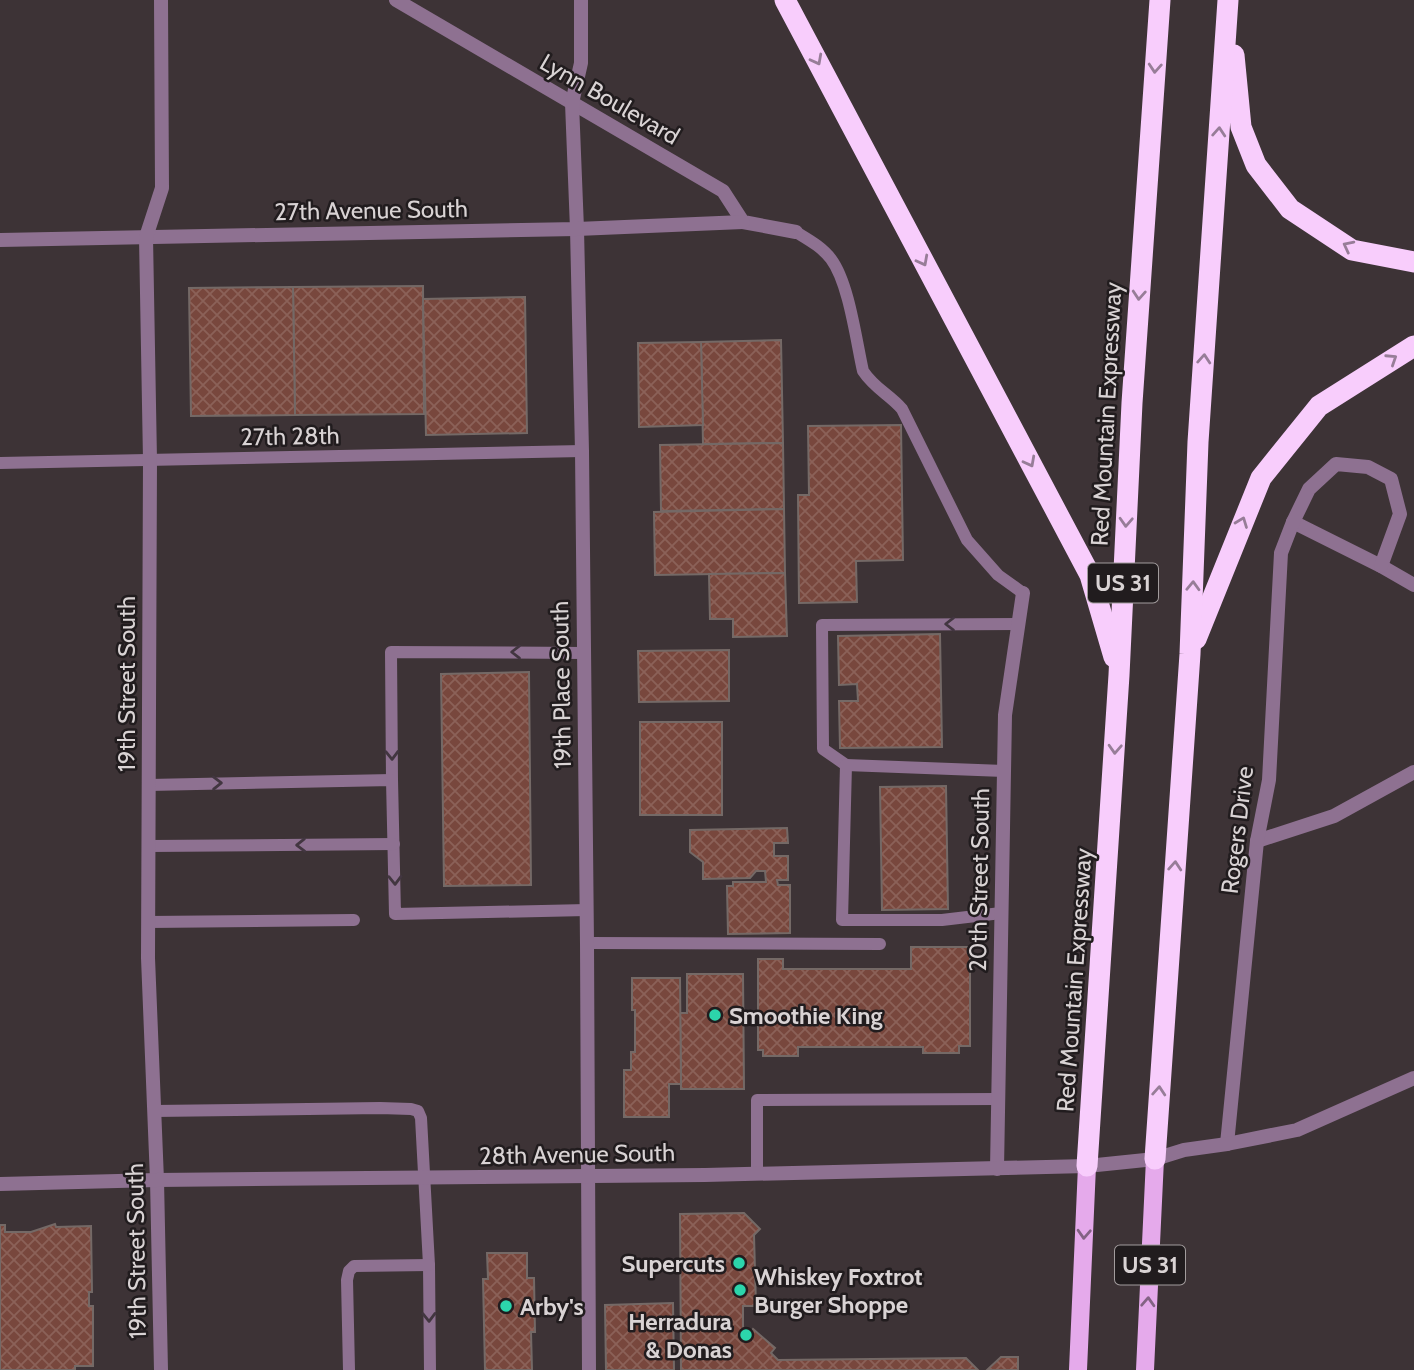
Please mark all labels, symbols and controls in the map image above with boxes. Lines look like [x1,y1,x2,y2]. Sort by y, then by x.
street label: Lynn Boulevard [535,47,685,151]
one-way arrow [809,53,822,65]
one-way arrow [1148,63,1163,74]
one-way arrow [1211,126,1226,137]
street label: 27th Avenue South [274,194,468,226]
one-way arrow [1343,241,1355,255]
one-way arrow [915,254,929,267]
street label: Red Mountain Expressway [1085,281,1127,547]
one-way arrow [1132,290,1147,301]
one-way arrow [1196,353,1211,364]
one-way arrow [1385,355,1398,368]
street label: 27th 28th [240,421,340,451]
one-way arrow [1022,455,1035,468]
one-way arrow [1119,517,1134,528]
one-way arrow [1234,517,1248,529]
road number: US 31 [1088,564,1158,603]
one-way arrow [1185,580,1200,591]
street label: 19th Street South [112,596,141,772]
street label: 19th Place South [545,601,577,769]
one-way arrow [944,616,955,632]
one-way arrow [510,645,521,660]
one-way arrow [1107,744,1122,755]
one-way arrow [384,750,400,761]
street label: Rogers Drive [1215,765,1259,895]
one-way arrow [212,775,223,791]
street label: 20th Street South [963,788,995,972]
one-way arrow [296,837,306,853]
street label: Red Mountain Expressway [1050,847,1098,1113]
one-way arrow [1167,860,1182,871]
one-way arrow [387,875,402,886]
place label: Smoothie King [729,1001,883,1030]
marker: Smoothie King [707,1007,723,1023]
one-way arrow [1151,1085,1166,1096]
street label: 28th Avenue South [479,1138,675,1170]
street label: 19th Street South [120,1163,152,1339]
one-way arrow [1077,1229,1092,1240]
road number: US 31 [1115,1246,1185,1284]
place label: Supercuts [622,1249,725,1278]
marker: Supercuts [731,1255,747,1271]
place label: Whiskey Foxtrot Burger Shoppe [754,1262,922,1319]
marker: Whiskey Foxtrot Burger Shoppe [732,1282,748,1298]
place label: Arby's [520,1292,584,1321]
one-way arrow [1140,1296,1155,1307]
marker: Arby's [498,1298,514,1314]
place label: Herradura & Donas [628,1307,732,1364]
one-way arrow [422,1312,437,1323]
marker: Herradura & Donas [738,1327,754,1343]

